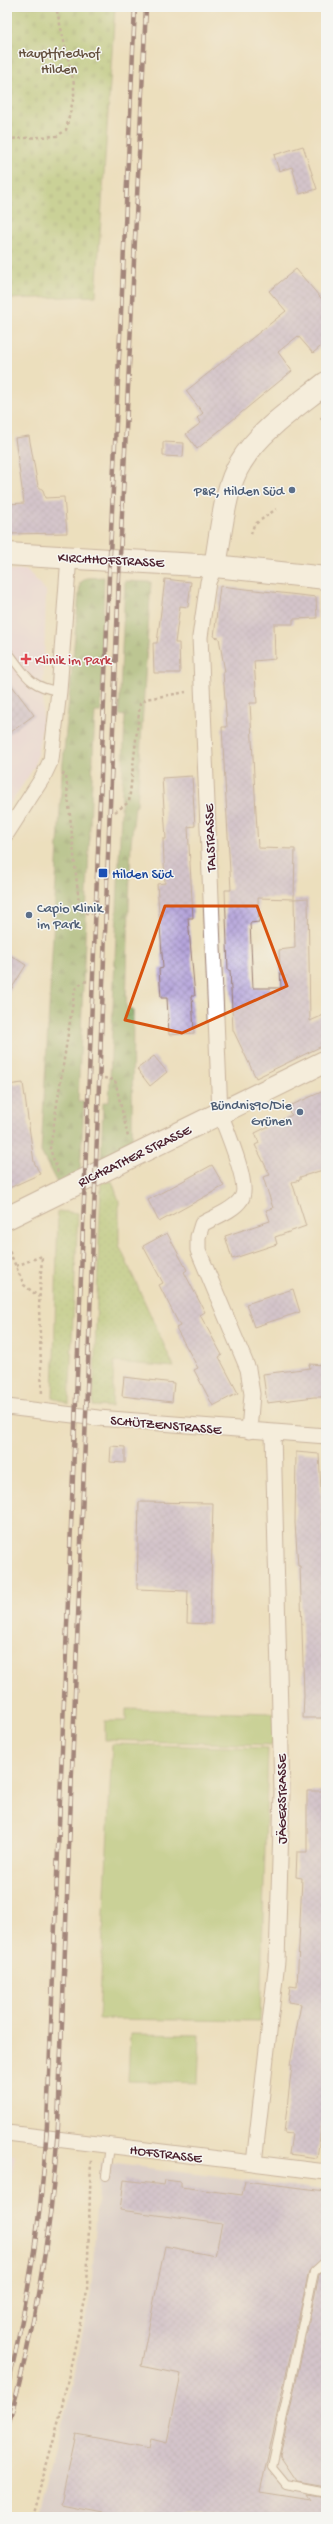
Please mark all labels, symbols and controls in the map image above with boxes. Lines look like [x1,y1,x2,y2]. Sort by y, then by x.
park label: Hauptfriedhof Hilden [18,46,102,79]
place label: P&R, Hilden Süd [193,484,286,501]
marker: P&R, Hilden Süd [287,485,297,495]
street label: KIRCHHOFSTRASSE [57,550,166,573]
marker: Klinik im Park [20,653,32,665]
place label: Klinik im Park [35,653,113,670]
street label: TALSTRASSE [202,802,221,873]
marker: Hilden Süd [97,867,109,879]
place label: Hilden Süd [112,867,175,884]
place label: Capio Klinik im Park [37,901,104,934]
marker: Capio Klinik im Park [24,910,34,920]
place label: Bündnis90/Die Grünen [210,1098,293,1131]
marker: Bündnis90/Die Grünen [295,1107,305,1117]
street label: RICHRATHER STRASSE [76,1122,196,1192]
street label: SCHÜTZENSTRASSE [109,1413,223,1440]
street label: JÄGERSTRASSE [275,1753,292,1844]
street label: HOFSTRASSE [129,2143,204,2169]

